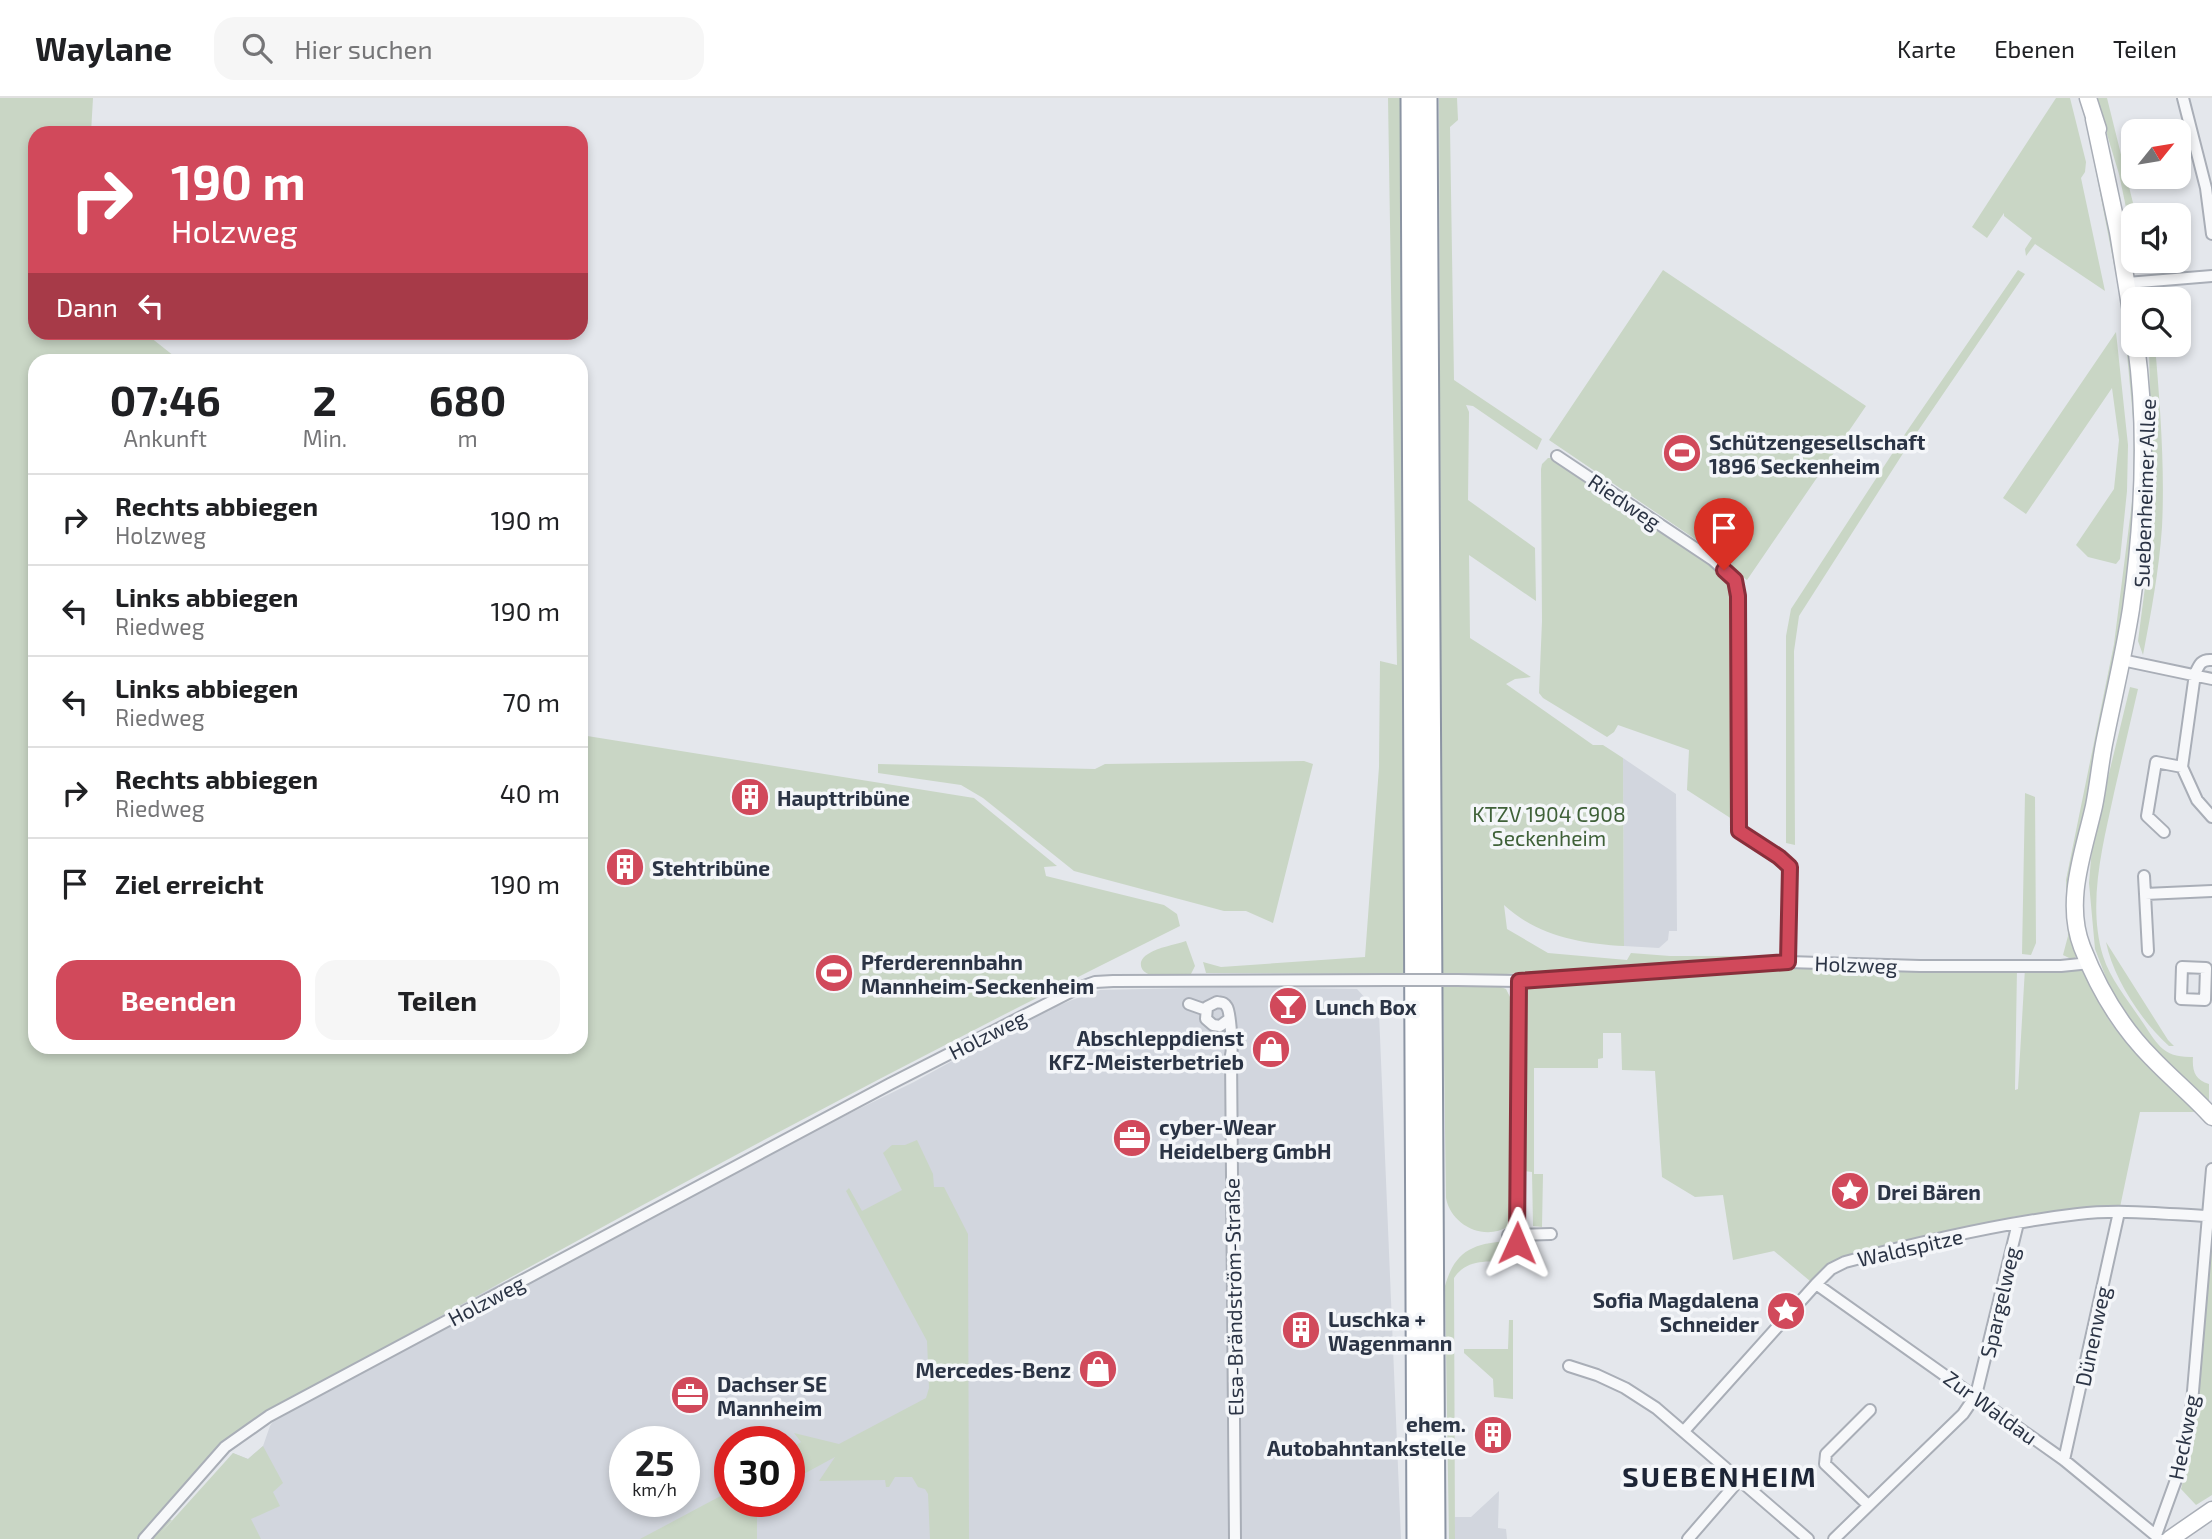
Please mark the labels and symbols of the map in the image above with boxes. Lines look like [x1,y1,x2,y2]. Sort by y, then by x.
north arrow [2121,119,2191,189]
street label: Suebenheimer Allee [2128,398,2160,588]
place label: Schützengesellschaft 1896 Seckenheim [1709,429,1926,478]
sports icon: Schützengesellschaft 1896 Seckenheim [1661,432,1703,474]
street label: Riedweg [1584,468,1666,534]
pin [1694,498,1754,570]
building icon: Haupttribüne [729,776,771,818]
place label: Haupttribüne [777,785,910,810]
park label: KTZV 1904 C908 Seckenheim [1472,801,1626,850]
building icon: Stehtribüne [604,846,646,888]
place label: Stehtribüne [652,855,770,880]
place label: Pferderennbahn Mannheim-Seckenheim [861,949,1094,998]
street label: Holzweg [1814,950,1898,978]
sports icon: Pferderennbahn Mannheim-Seckenheim [813,952,855,994]
bar icon: Lunch Box [1267,985,1309,1027]
place label: Lunch Box [1315,994,1417,1019]
street label: Holzweg [944,1004,1030,1064]
place label: Abschleppdienst KFZ-Meisterbetrieb [1049,1025,1244,1074]
shop icon: Abschleppdienst KFZ-Meisterbetrieb [1250,1028,1292,1070]
place label: cyber-Wear Heidelberg GmbH [1159,1114,1332,1163]
office icon: cyber-Wear Heidelberg GmbH [1111,1117,1153,1159]
place icon: Drei Bären [1829,1170,1871,1212]
street label: Elsa-Brändström-Straße [1218,1178,1248,1416]
place label: Drei Bären [1877,1179,1981,1204]
position arrow [1480,1206,1554,1280]
street label: Waldspitze [1855,1223,1965,1271]
street label: Spargelweg [1974,1244,2024,1360]
street label: Holzweg [443,1269,529,1331]
street label: Dünenweg [2069,1283,2115,1388]
place label: Sofia Magdalena Schneider [1593,1287,1759,1336]
place icon: Sofia Magdalena Schneider [1765,1290,1807,1332]
place label: Luschka + Wagenmann [1328,1306,1452,1355]
building icon: Luschka + Wagenmann [1280,1309,1322,1351]
shop icon: Mercedes-Benz [1077,1348,1119,1390]
place label: Mercedes-Benz [916,1357,1071,1382]
street label: Zur Waldau [1939,1365,2043,1449]
place label: Dachser SE Mannheim [717,1371,827,1420]
office icon: Dachser SE Mannheim [669,1374,711,1416]
street label: Heckweg [2162,1392,2204,1482]
place label: ehem. Autobahntankstelle [1267,1411,1466,1460]
building icon: ehem. Autobahntankstelle [1472,1414,1514,1456]
speed limit sign: 30 [714,1426,805,1517]
district label: SUEBENHEIM [1622,1459,1818,1493]

